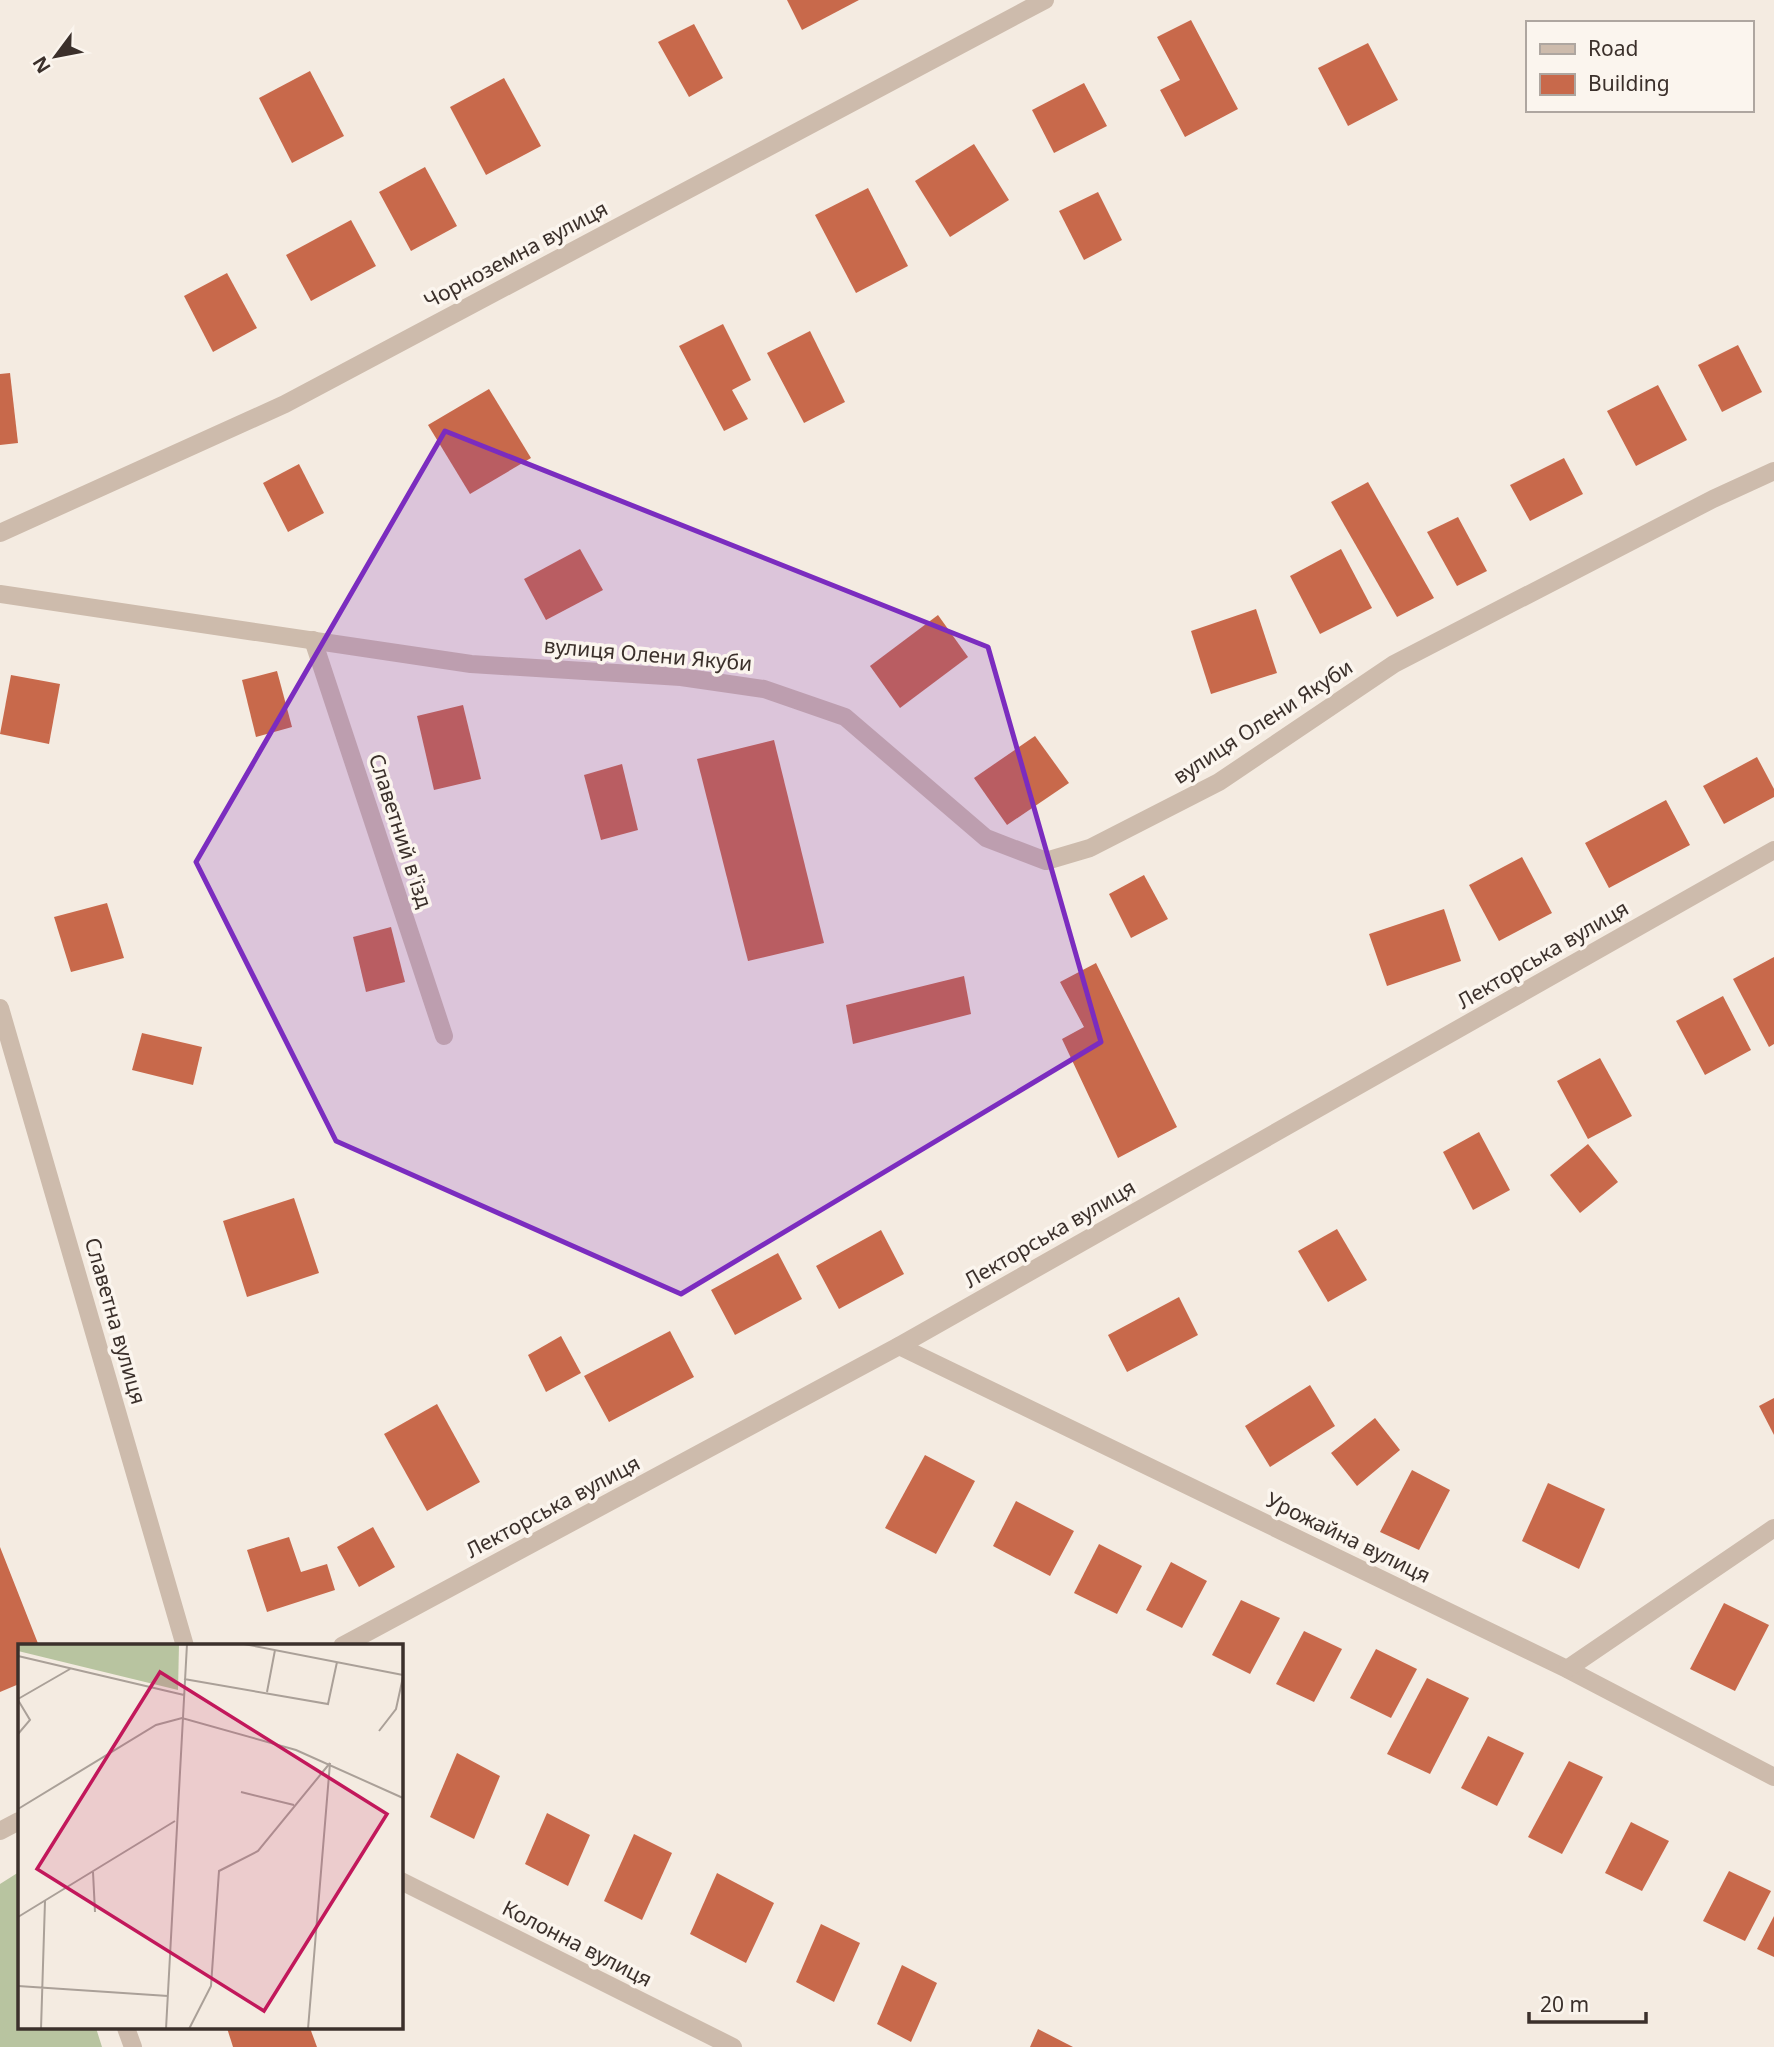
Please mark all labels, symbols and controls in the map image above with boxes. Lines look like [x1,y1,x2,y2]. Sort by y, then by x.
north arrow [21,21,91,91]
legend [1526,21,1753,112]
text: Road [1588,34,1638,62]
text: N [26,52,57,78]
text: Building [1588,69,1670,97]
street label: Чорноземна вулиця [419,194,612,314]
street label: вулиця Олени Якуби [543,631,753,677]
street label: вулиця Олени Якуби [1167,653,1358,790]
street label: Славетний в'їзд [363,750,439,912]
street label: Лекторська вулиця [1452,894,1633,1015]
street label: Лекторська вулиця [959,1173,1140,1294]
street label: Славетна вулиця [79,1234,153,1407]
street label: Лекторська вулиця [461,1448,645,1564]
street label: Урожайна вулиця [1262,1485,1435,1589]
inset map [18,1644,402,2030]
street label: Колонна вулиця [498,1893,657,1993]
scale bar [1529,1980,1646,2024]
text: 20 m [1540,1990,1589,2018]

